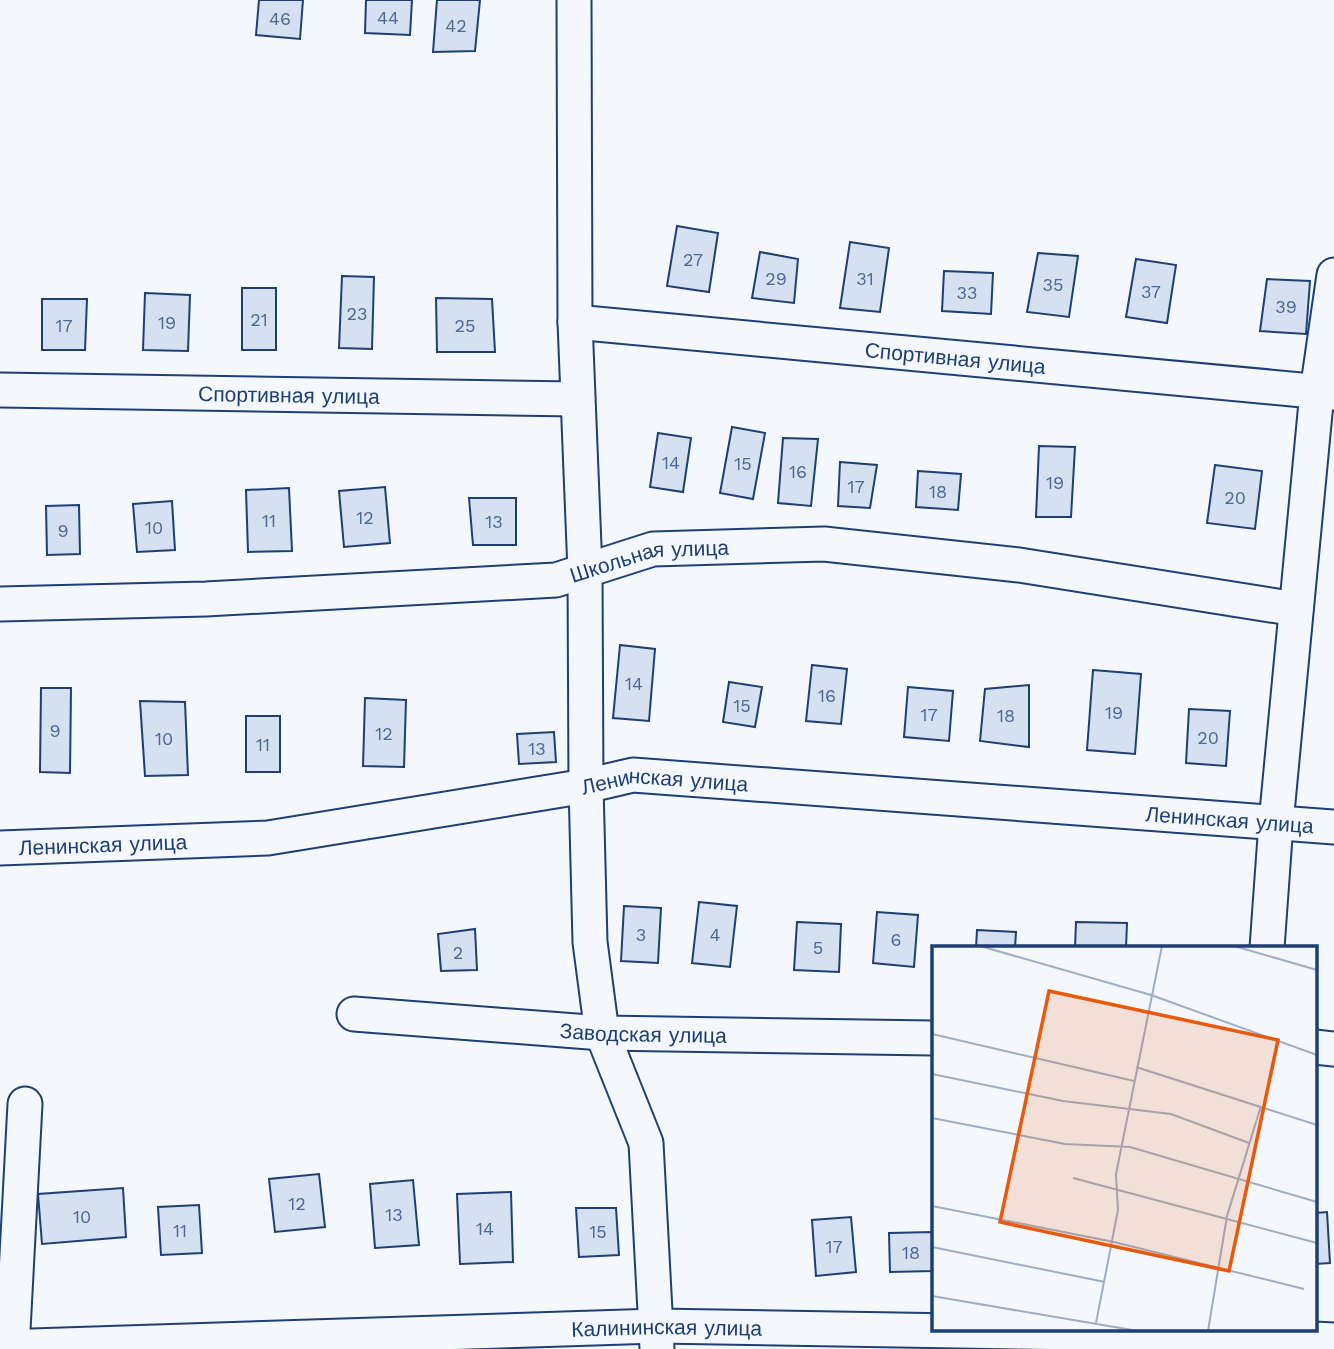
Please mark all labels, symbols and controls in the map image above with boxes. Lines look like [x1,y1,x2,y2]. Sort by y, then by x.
house number: 44 [377,7,399,28]
house number: 46 [269,8,291,29]
house number: 42 [445,15,467,36]
house number: 27 [683,249,703,270]
house number: 29 [765,268,787,289]
house number: 31 [856,268,874,289]
house number: 35 [1043,274,1063,295]
house number: 37 [1141,281,1161,302]
house number: 33 [957,282,978,303]
house number: 39 [1275,296,1297,317]
house number: 23 [347,303,368,324]
house number: 21 [250,309,268,330]
house number: 19 [158,312,176,333]
house number: 17 [55,315,73,336]
house number: 25 [455,315,475,336]
street label: Спортивная улица [864,337,1047,379]
street label: Спортивная улица [198,381,380,408]
house number: 14 [662,452,680,473]
house number: 15 [734,453,752,474]
house number: 16 [789,461,807,482]
house number: 19 [1046,472,1064,493]
house number: 17 [847,476,865,497]
house number: 18 [929,481,947,502]
house number: 20 [1224,487,1246,508]
house number: 12 [356,507,374,528]
house number: 11 [262,510,276,531]
house number: 13 [485,511,503,532]
house number: 10 [145,517,163,538]
house number: 9 [57,520,69,541]
street label: Школьная улица [567,534,730,587]
house number: 14 [625,673,643,694]
house number: 16 [818,685,836,706]
house number: 15 [733,695,751,716]
house number: 19 [1105,702,1123,723]
house number: 17 [920,704,938,725]
house number: 18 [997,705,1015,726]
house number: 9 [49,720,61,741]
house number: 12 [375,723,393,744]
house number: 20 [1197,727,1219,748]
house number: 10 [155,728,173,749]
house number: 11 [256,734,270,755]
house number: 13 [528,738,546,759]
street label: Ленинская улица [579,762,750,799]
street label: Ленинская улица [1145,801,1315,838]
street label: Ленинская улица [18,829,188,860]
house number: 3 [636,924,646,945]
house number: 4 [710,924,721,945]
house number: 6 [891,929,901,950]
house number: 5 [813,937,823,958]
house number: 2 [453,942,463,963]
inset map [932,946,1316,1332]
street label: Заводская улица [559,1017,727,1047]
house number: 12 [288,1193,306,1214]
house number: 13 [385,1204,403,1225]
house number: 10 [73,1206,91,1227]
house number: 14 [476,1218,494,1239]
house number: 11 [173,1220,187,1241]
house number: 15 [589,1221,607,1242]
house number: 17 [825,1236,843,1257]
house number: 18 [902,1242,920,1263]
street label: Калининская улица [571,1313,763,1341]

